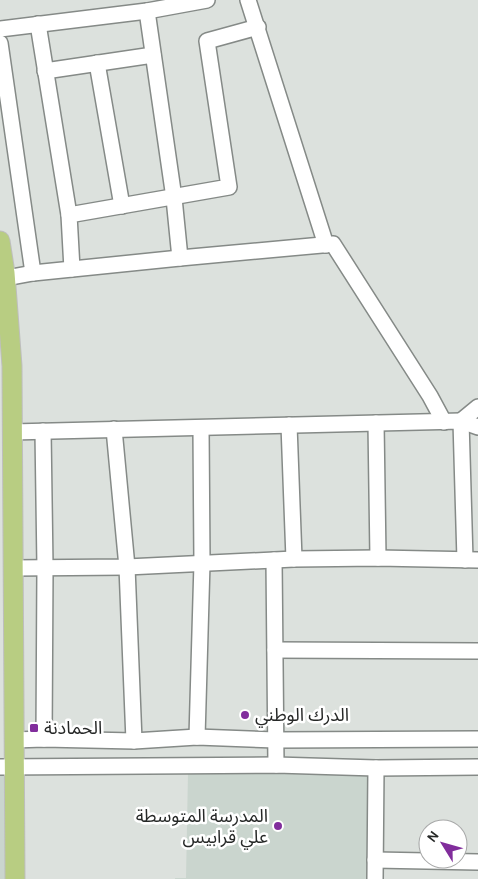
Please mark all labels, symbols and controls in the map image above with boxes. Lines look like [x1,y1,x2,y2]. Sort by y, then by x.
place label: الدرك الوطني [255,704,349,728]
marker: الدرك الوطني [239,709,251,721]
place label: الحمادنة [44,717,102,739]
marker: الحمادنة [28,722,40,734]
place label: المدرسة المتوسطة علي قرابيس [136,805,268,850]
north arrow [418,819,468,869]
marker: المدرسة المتوسطة علي قرابيس [272,820,284,832]
text: N [423,827,443,846]

